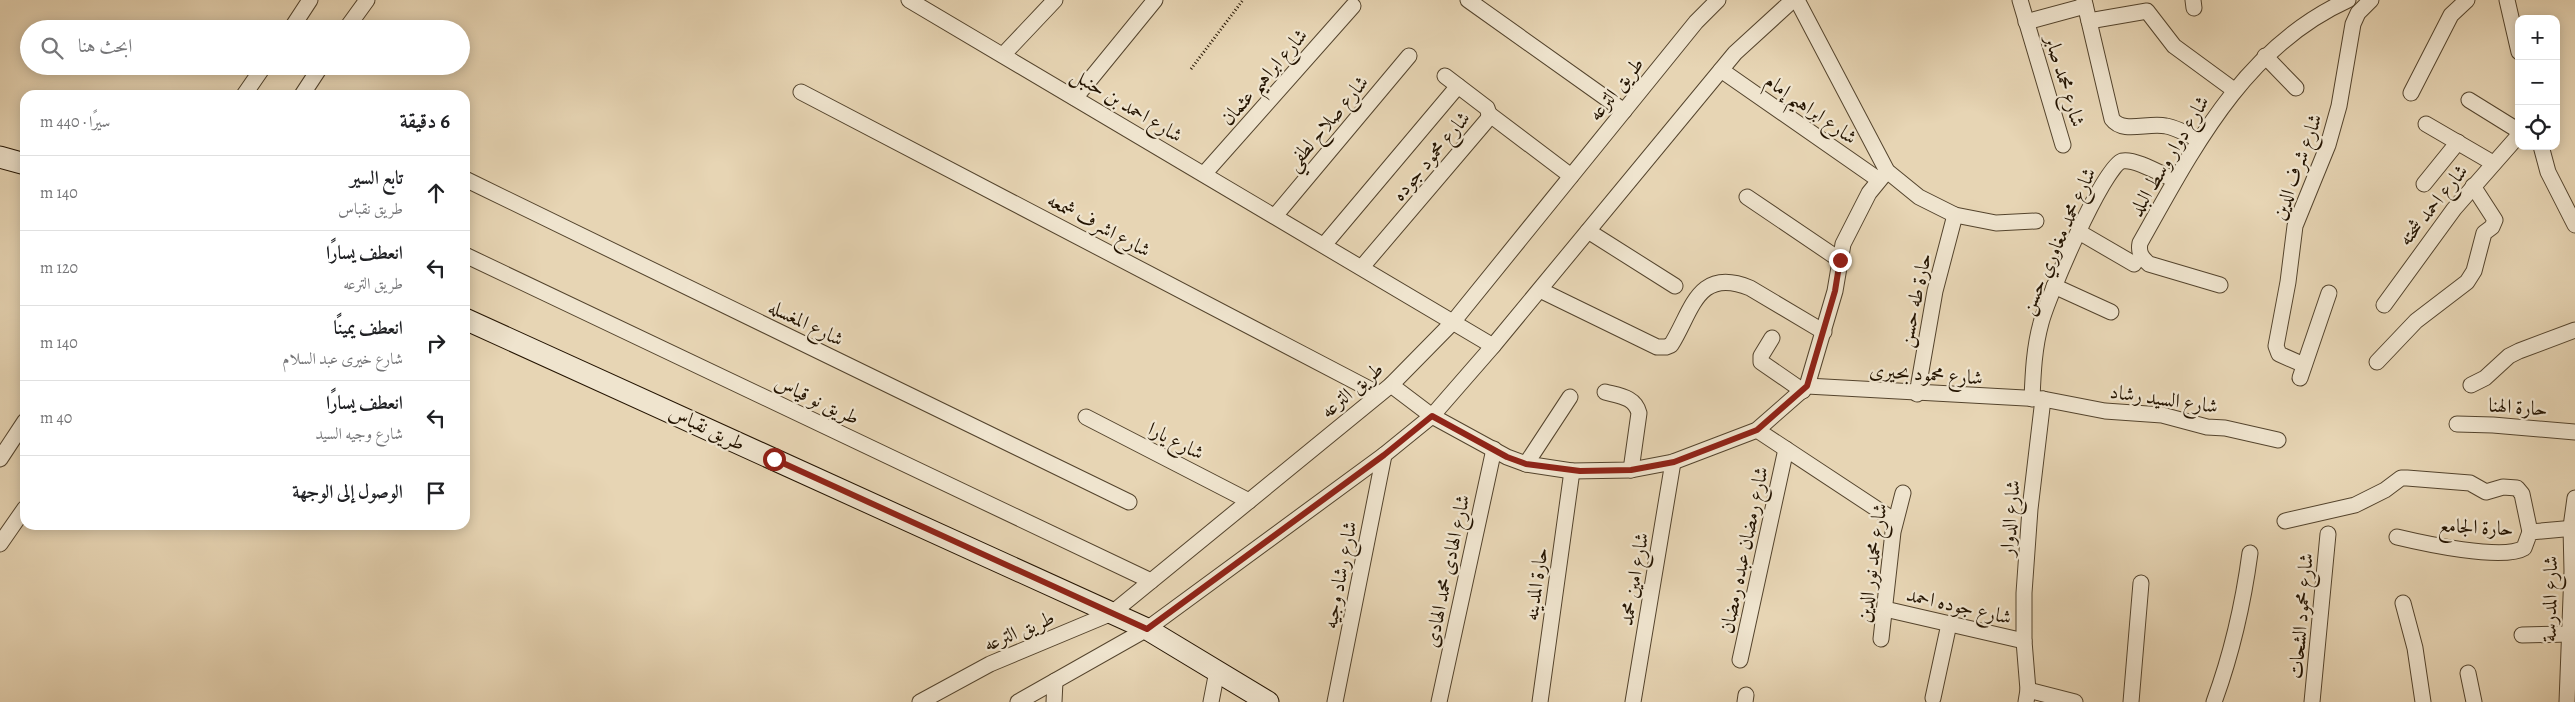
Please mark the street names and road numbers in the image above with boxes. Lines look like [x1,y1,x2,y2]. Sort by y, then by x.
street label: شارع ابراهيم عثمان [1214,23,1318,135]
street label: شارع محمد صابر [2034,30,2092,131]
street label: طريق الترعه [1582,51,1650,127]
street label: شارع احمد بن حنبل [1064,61,1188,152]
street label: شارع ابراهيم إمام [1756,67,1862,156]
street label: شارع صلاح لطفي [1279,70,1379,180]
street label: شارع دوار وسط البلد [2122,91,2219,224]
street label: شارع محمود جوده [1385,105,1480,209]
street label: شارع شرف الدين [2265,110,2332,225]
street label: شارع احمد شحته [2392,159,2477,254]
street label: شارع محمد مغاوري حسن [2013,163,2106,320]
street label: شارع اشرف شمعه [1041,186,1155,267]
street label: حارة طه حسن [1892,250,1938,350]
street label: شارع المغسله [762,293,848,356]
street label: طريق الترعه [1315,356,1389,424]
street label: شارع محمود بحيرى [1868,357,1984,395]
street label: طريق نو قياس [770,369,864,431]
street label: شارع السيد رشاد [2108,378,2220,424]
street label: حارة الهنا [2488,391,2548,423]
street label: طريق نقباس [664,399,750,457]
street label: شارع يارا [1142,415,1209,470]
street label: شارع رمضان عبده رمضان [1713,464,1779,637]
street label: شارع الدوار [1993,479,2031,559]
street label: شارع الهادى محمد الهادى [1418,492,1480,651]
street label: شارع محمد نور الدين [1850,502,1898,625]
street label: حارة الجامع [2438,512,2514,546]
street label: شارع رشاد وجيه [1316,519,1368,632]
street label: شارع امين محمد [1613,530,1659,628]
street label: حارة المدينه [1518,546,1554,622]
street label: شارع محمود الشحات [2282,552,2324,680]
street label: شارع المدرسة [2536,556,2568,643]
street label: شارع جوده احمد [1903,581,2014,635]
street label: طريق الترعه [979,604,1059,658]

